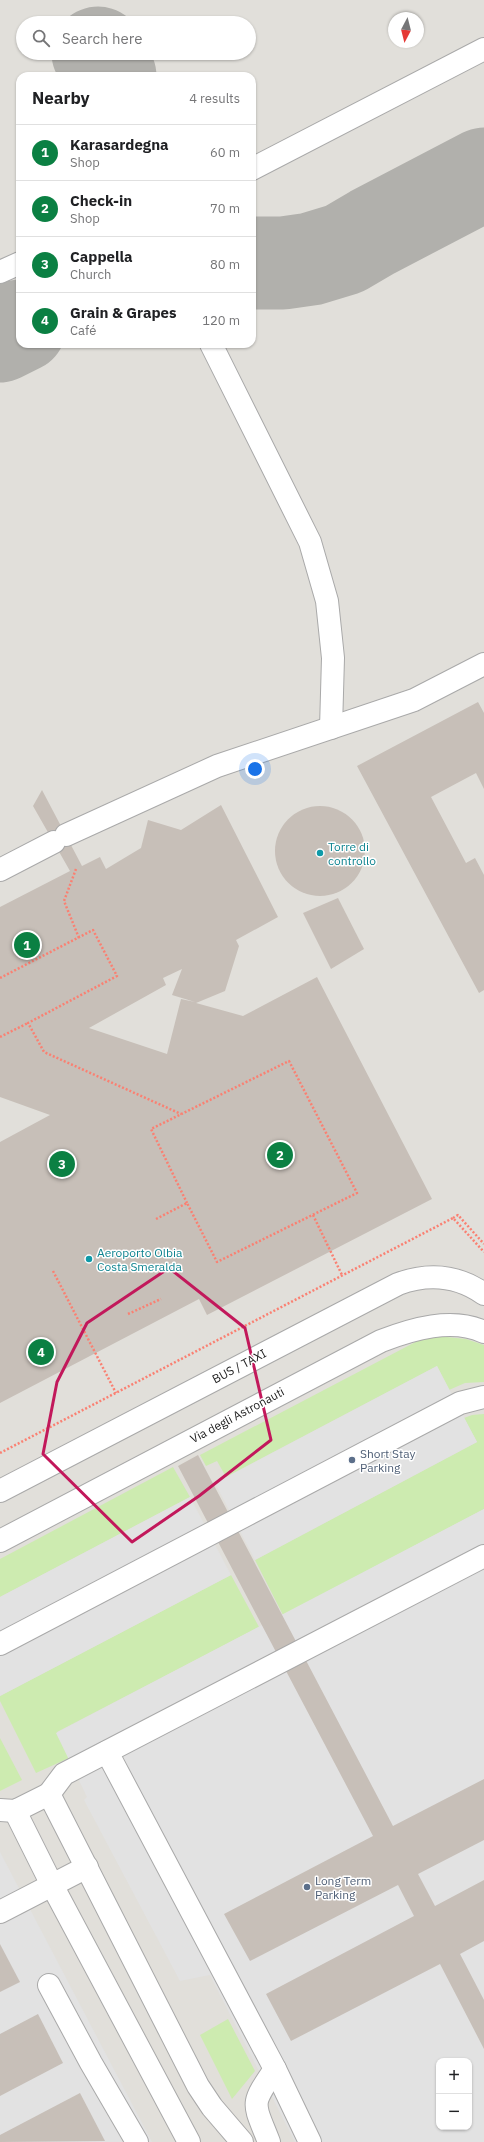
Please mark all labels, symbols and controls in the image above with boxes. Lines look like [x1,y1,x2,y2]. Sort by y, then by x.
north arrow [388,12,424,48]
search box [16,16,256,60]
icon: search [30,27,52,49]
text: Search here [62,29,142,48]
text: Nearby [32,87,90,109]
text: 4 results [189,90,240,107]
text: Karasardegna [70,135,169,154]
text: 1 [41,144,49,161]
text: 60 m [210,144,240,161]
text: Shop [70,154,100,171]
text: Check-in [70,191,132,210]
text: 2 [41,200,49,217]
text: 70 m [210,200,240,217]
text: Shop [70,210,100,227]
text: Cappella [70,247,132,266]
text: 3 [41,256,49,273]
text: 80 m [210,256,240,273]
text: Church [70,266,111,283]
text: Grain & Grapes [70,303,177,322]
text: 4 [41,312,49,329]
text: 120 m [202,312,240,329]
text: Café [70,322,96,339]
your location [245,759,265,779]
place label: Torre di controllo [328,839,376,868]
marker: Torre di controllo [315,848,325,858]
pin: 1 [14,930,40,960]
pin: 2 [267,1140,293,1170]
pin: 3 [49,1149,75,1179]
place label: Aeroporto Olbia Costa Smeralda [97,1245,183,1274]
marker: Aeroporto Olbia Costa Smeralda [84,1254,94,1264]
pin: 4 [28,1337,54,1367]
street label: BUS / TAXI [209,1345,269,1387]
street label: Via degli Astronauti [187,1384,287,1446]
place label: Short Stay Parking [360,1446,416,1475]
marker: Short Stay Parking [347,1455,357,1465]
place label: Long Term Parking [315,1873,371,1902]
marker: Long Term Parking [302,1882,312,1892]
map controls [436,2058,472,2130]
button: + [436,2058,472,2094]
button: − [436,2094,472,2130]

